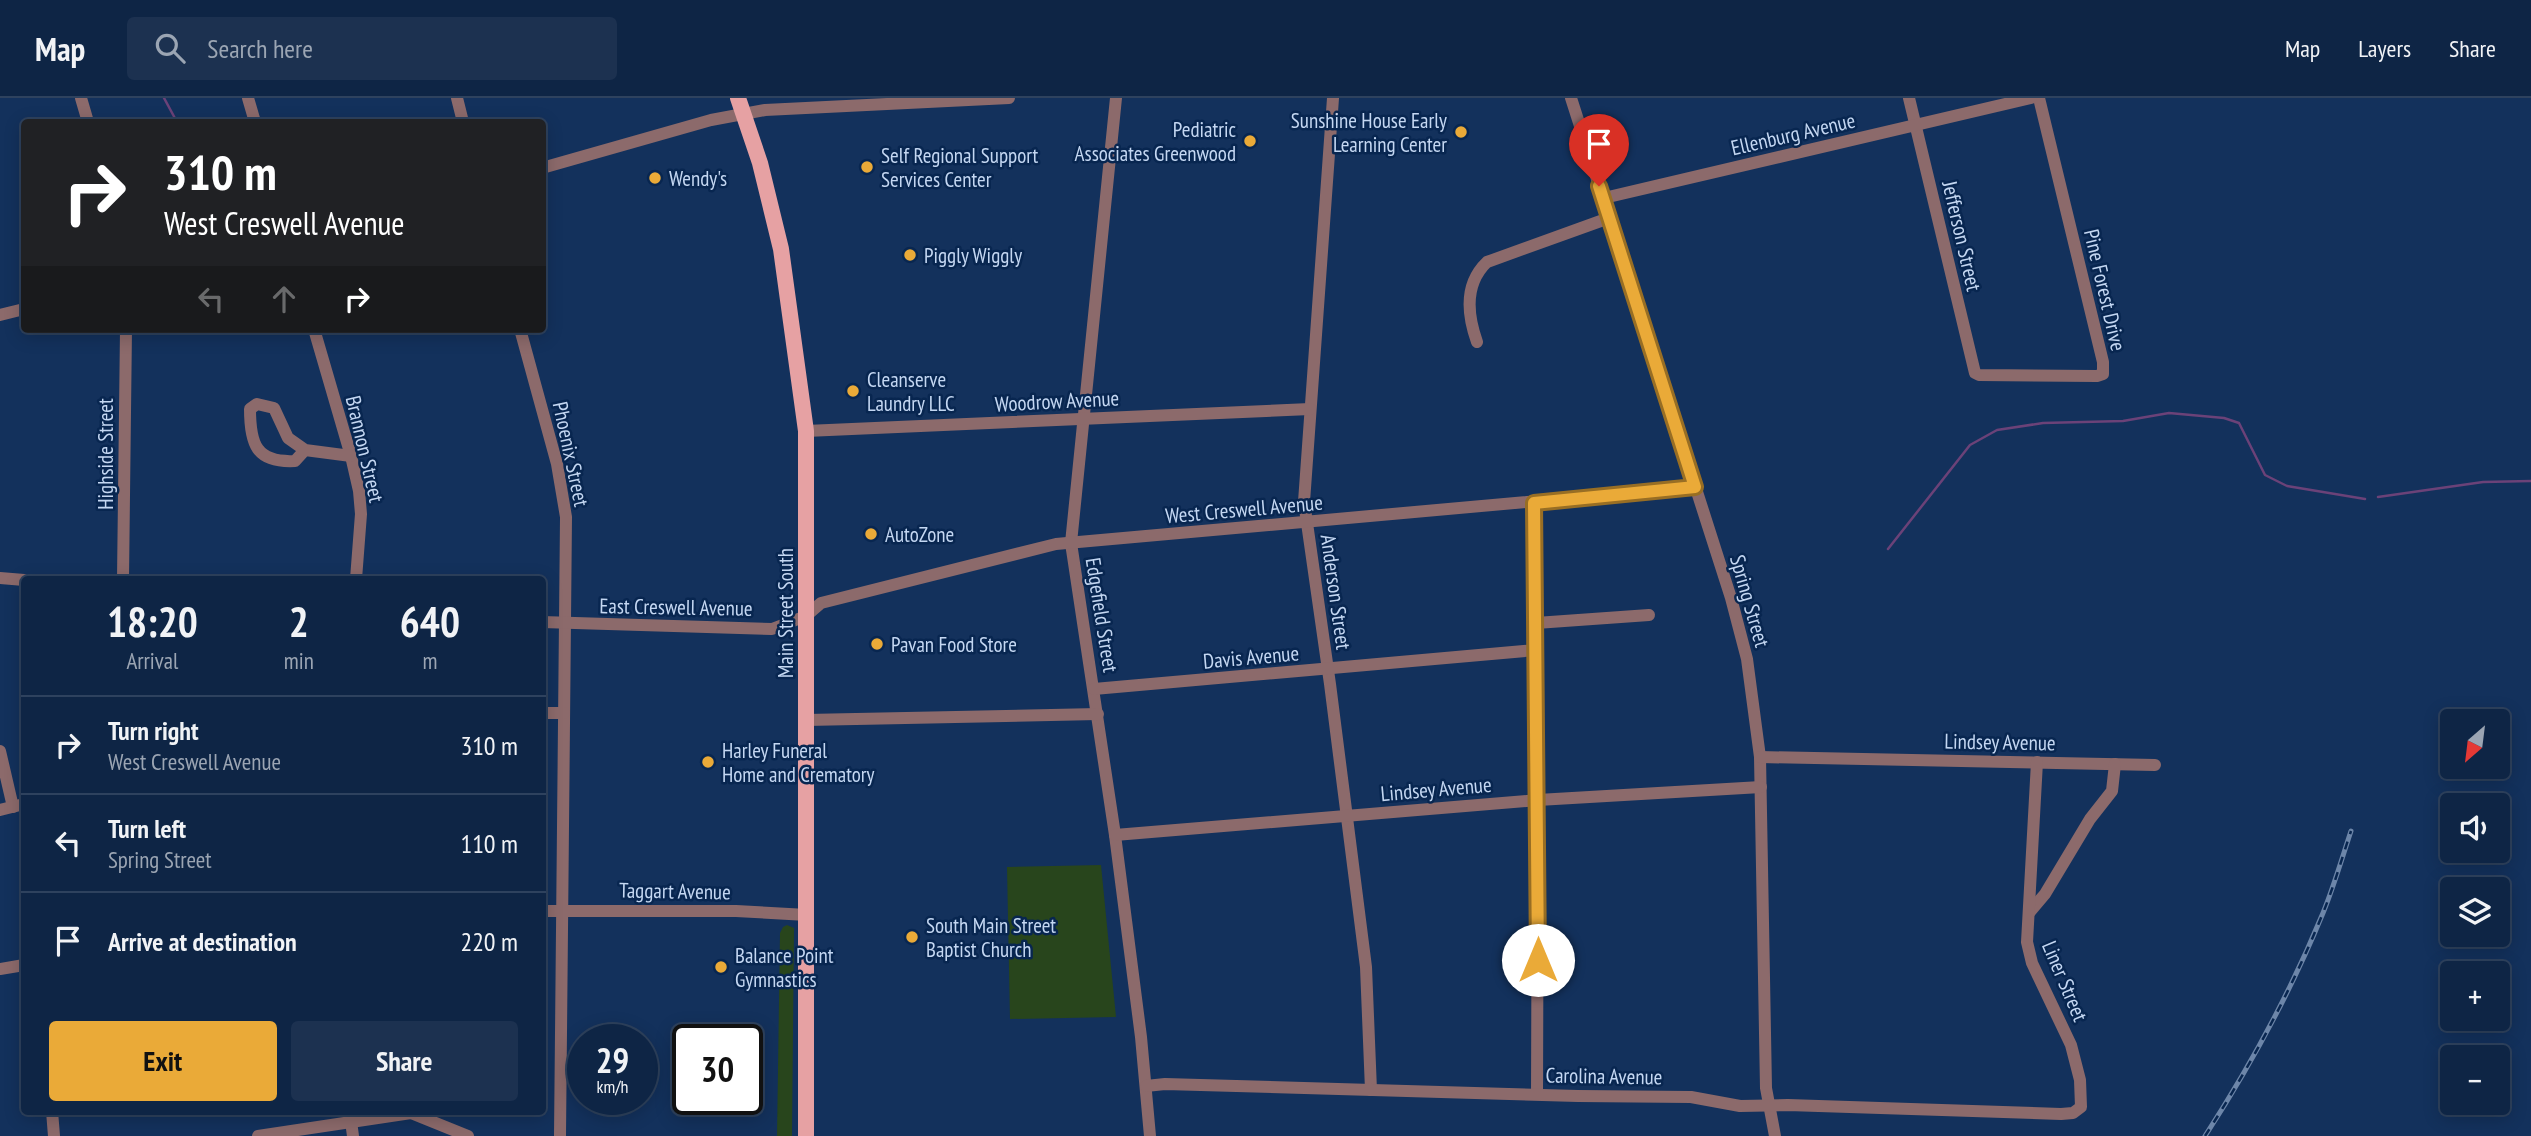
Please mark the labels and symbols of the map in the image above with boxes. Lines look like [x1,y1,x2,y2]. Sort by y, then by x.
place label: Sunshine House Early Learning Center [1291,107,1447,158]
street label: Ellenburg Avenue [1728,107,1858,161]
pin [1569,114,1629,186]
place label: Pediatric Associates Greenwood [1075,116,1237,167]
marker: Sunshine House Early Learning Center [1453,124,1469,140]
marker: Pediatric Associates Greenwood [1242,133,1258,149]
place label: Self Regional Support Services Center [881,142,1039,193]
marker: Self Regional Support Services Center [859,159,875,175]
place label: Wendy's [669,165,727,192]
marker: Wendy's [647,170,663,186]
street label: Jefferson Street [1936,177,1988,294]
street label: Pine Forest Drive [2078,227,2132,353]
place label: Piggly Wiggly [924,242,1022,269]
marker: Piggly Wiggly [902,247,918,263]
place label: Cleanserve Laundry LLC [867,366,955,417]
marker: Cleanserve Laundry LLC [845,383,861,399]
street label: Woodrow Avenue [994,384,1120,418]
street label: Brannon Street [340,393,390,505]
street label: Highside Street [92,398,119,510]
street label: Phoenix Street [547,399,595,509]
street label: West Creswell Avenue [1164,489,1324,529]
place label: AutoZone [885,521,954,548]
marker: AutoZone [863,526,879,542]
street label: Anderson Street [1315,533,1357,652]
street label: Main Street South [772,548,799,678]
street label: Spring Street [1724,552,1776,650]
street label: Edgefield Street [1080,556,1124,674]
street label: East Creswell Avenue [599,592,753,622]
place label: Pavan Food Store [891,631,1017,658]
marker: Pavan Food Store [869,636,885,652]
street label: Davis Avenue [1202,639,1300,675]
north arrow [2440,709,2510,779]
street label: Lindsey Avenue [1944,728,2056,756]
place label: Harley Funeral Home and Crematory [722,737,875,788]
marker: Harley Funeral Home and Crematory [700,754,716,770]
street label: Lindsey Avenue [1379,771,1493,807]
street label: Taggart Avenue [619,877,731,905]
place label: South Main Street Baptist Church [926,912,1056,963]
position arrow [1501,923,1575,997]
marker: South Main Street Baptist Church [904,929,920,945]
street label: Liner Street [2036,937,2094,1026]
place label: Balance Point Gymnastics [735,942,834,993]
marker: Balance Point Gymnastics [713,959,729,975]
speed limit sign: 30 [672,1024,763,1115]
street label: Carolina Avenue [1545,1061,1663,1091]

